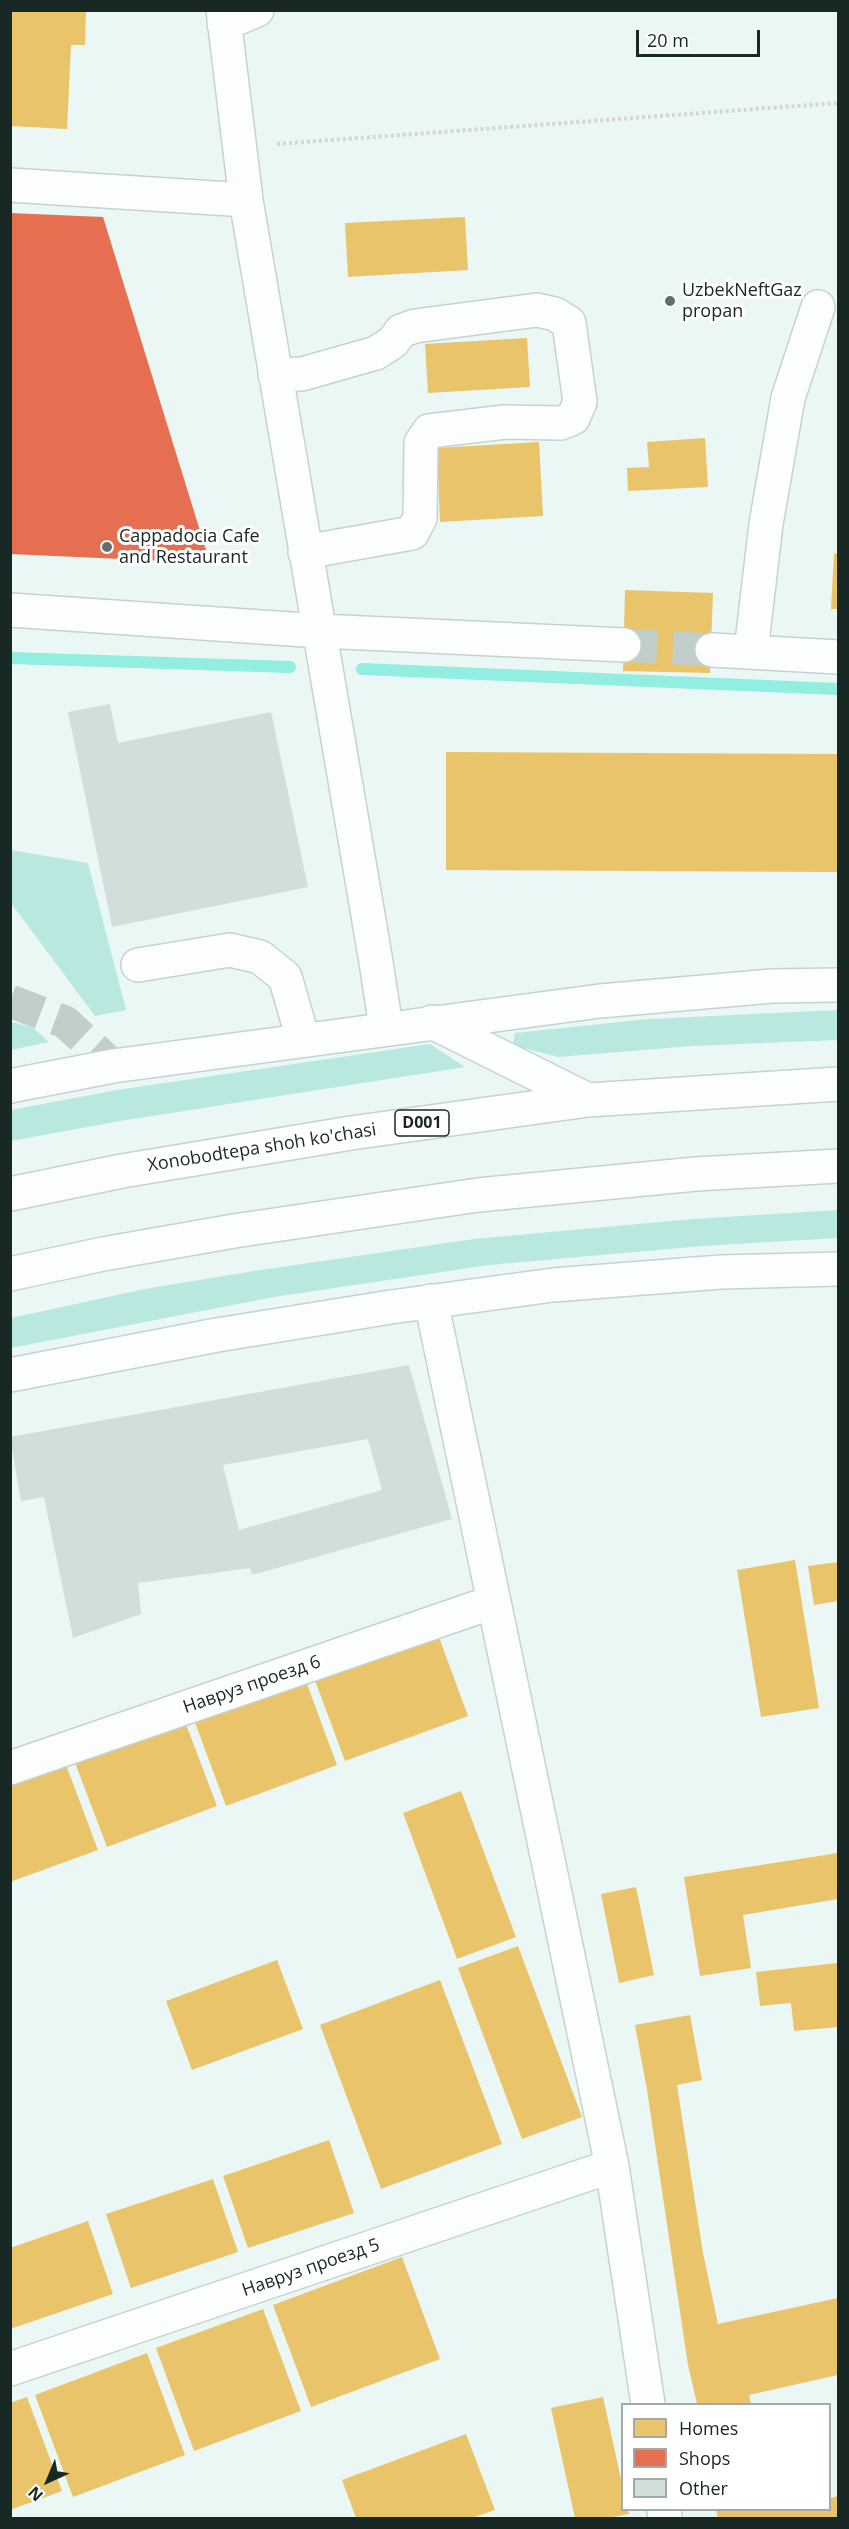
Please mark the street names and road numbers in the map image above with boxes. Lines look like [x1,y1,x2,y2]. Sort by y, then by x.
road number: D001 [395,1110,449,1136]
street label: Xonobodtepa shoh ko'chasi [146,1119,378,1177]
street label: Навруз проезд 6 [180,1651,324,1719]
street label: Навруз проезд 5 [239,2234,383,2302]

